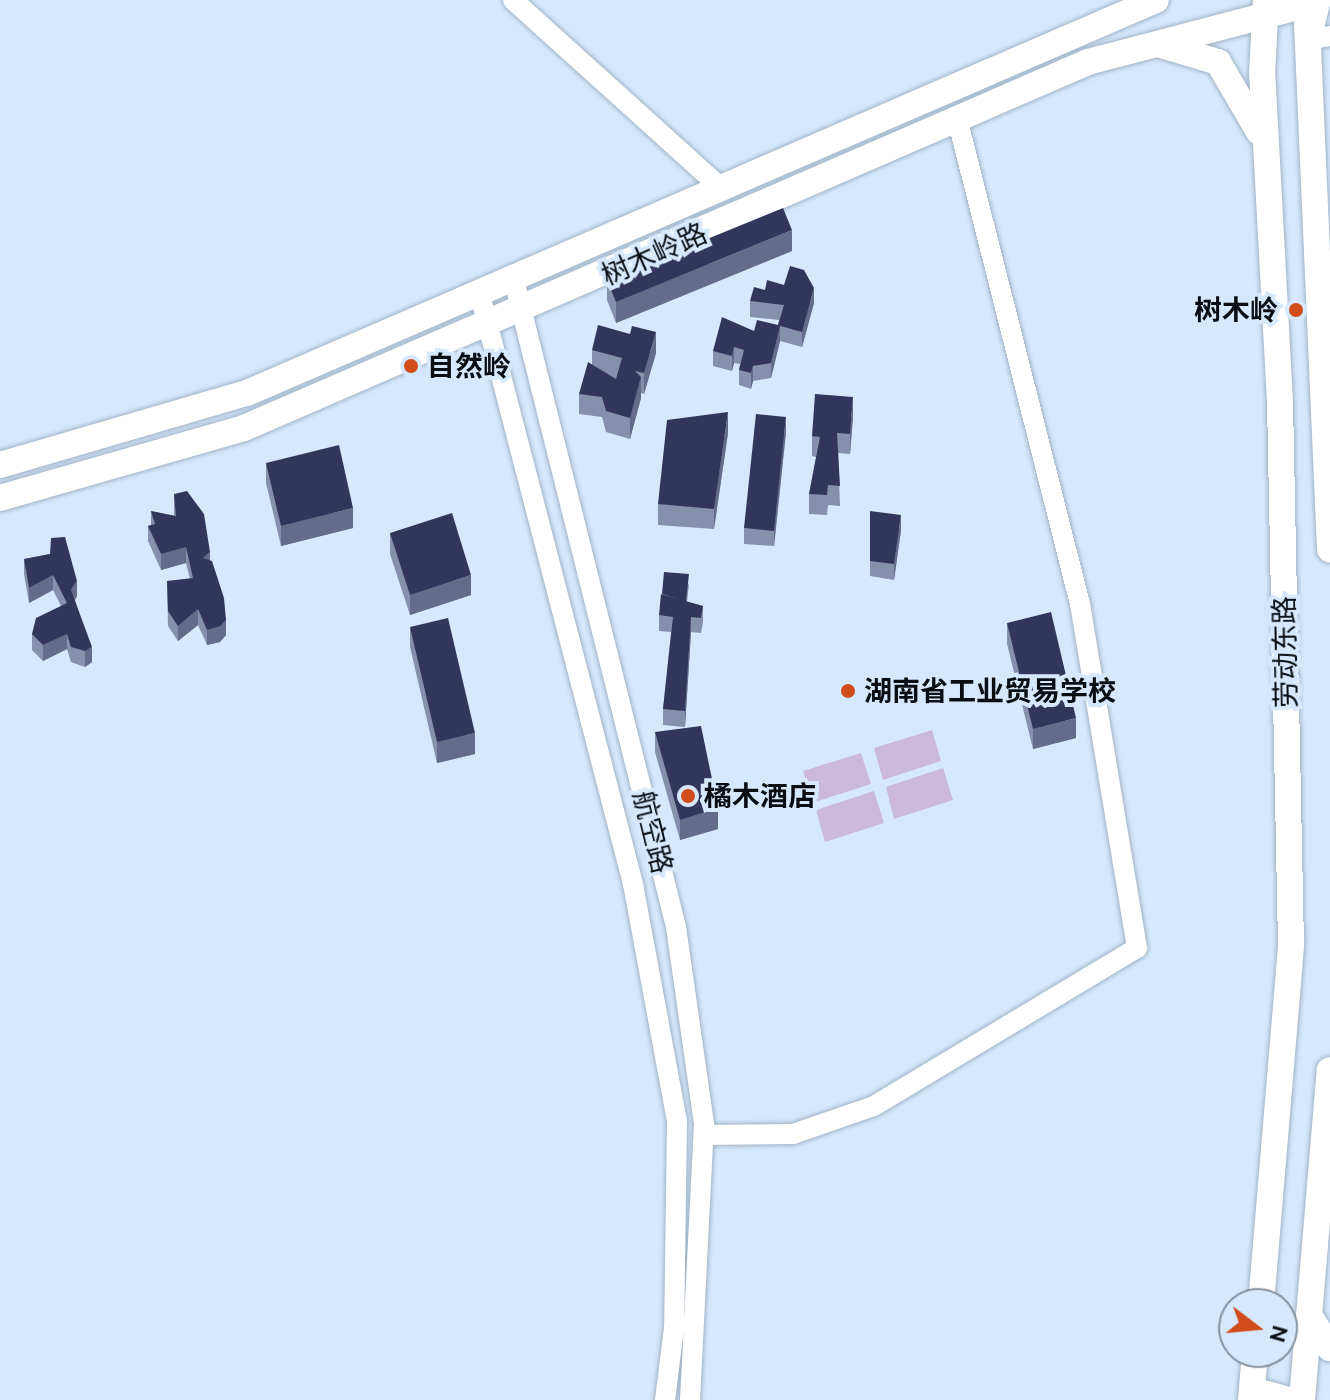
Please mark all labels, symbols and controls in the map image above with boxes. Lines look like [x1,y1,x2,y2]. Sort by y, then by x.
street label: 树木岭路 [596,216,712,292]
place label: 树木岭 [1194,293,1278,327]
marker: 树木岭 [1285,299,1307,321]
place label: 自然岭 [427,349,511,383]
marker: 自然岭 [402,357,420,375]
street label: 劳动东路 [1267,596,1303,708]
place label: 湖南省工业贸易学校 [864,674,1116,708]
marker: 湖南省工业贸易学校 [839,682,857,700]
place label: 橘木酒店 [704,779,816,813]
street label: 航空路 [627,787,679,877]
marker: 橘木酒店 [679,787,697,805]
north arrow [1218,1288,1298,1368]
text: N [1265,1323,1294,1346]

